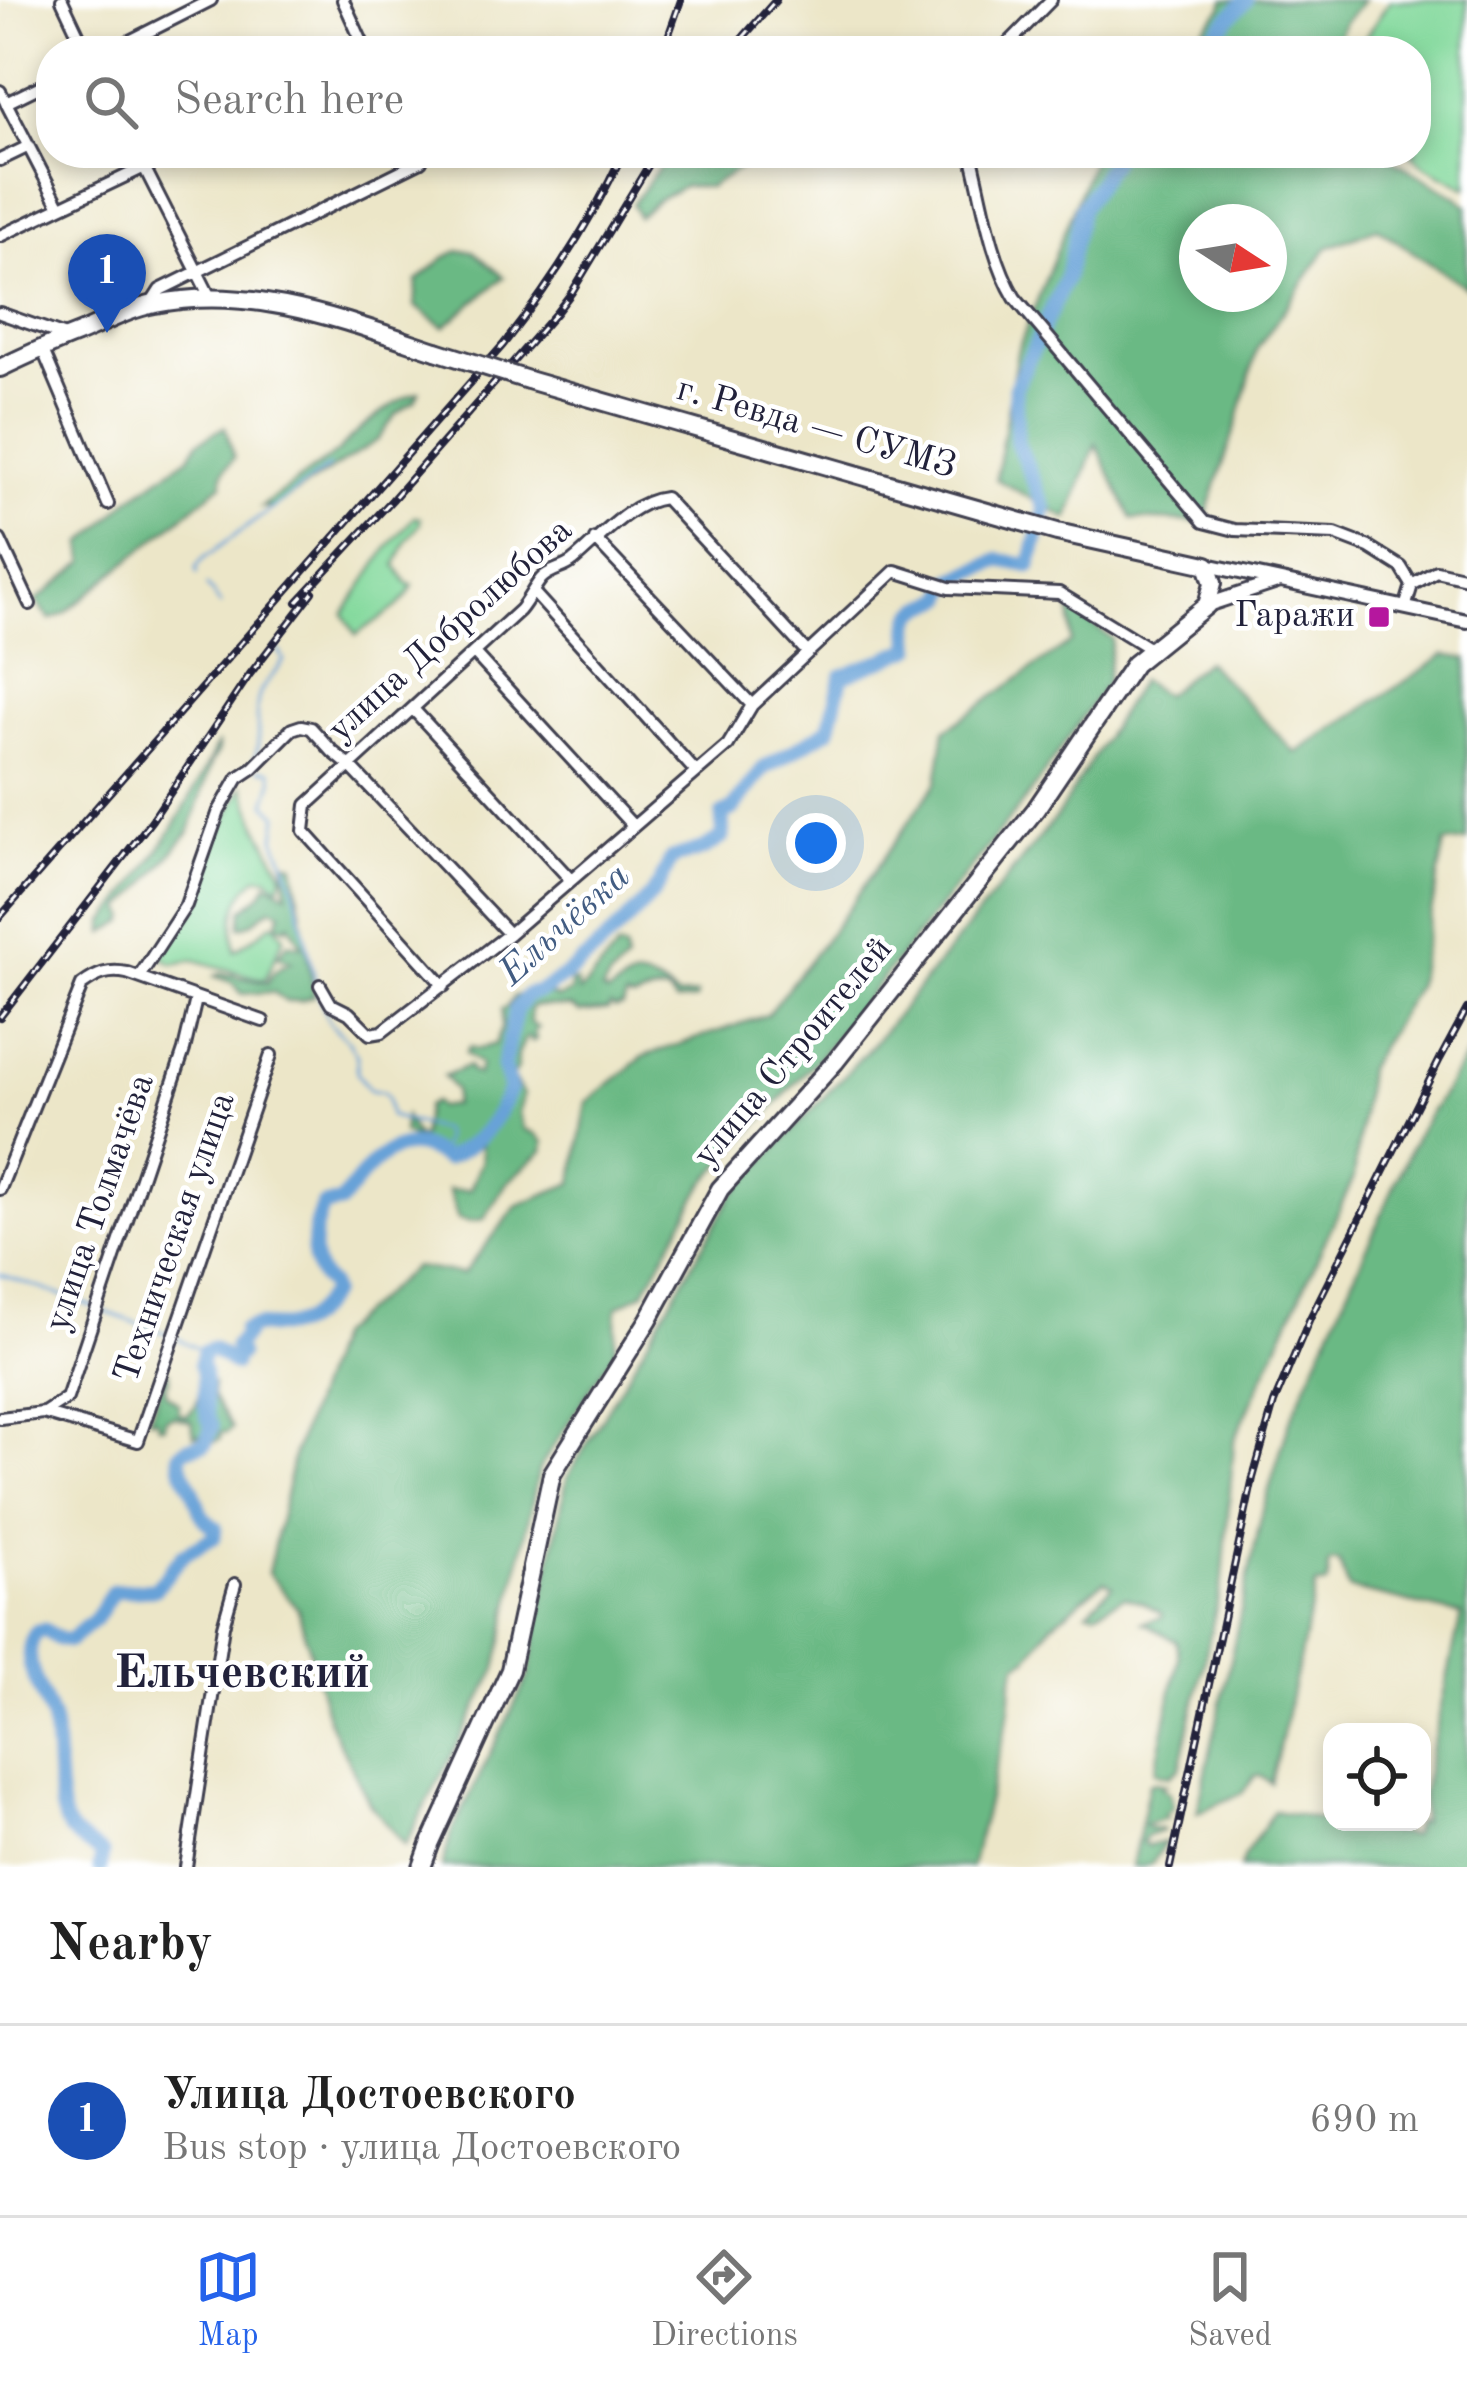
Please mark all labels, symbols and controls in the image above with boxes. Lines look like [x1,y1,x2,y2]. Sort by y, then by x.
search box [36,36,1431,168]
icon: search [78,69,144,135]
text: Search here [174,79,404,124]
north arrow [1179,204,1287,312]
pin: 1 [68,234,146,333]
street label: г. Ревда — СУМЗ [672,372,960,486]
street label: улица Добролюбова [322,512,580,749]
place label: Гаражи [1234,599,1355,635]
marker: Гаражи [1366,604,1392,630]
your location [786,813,846,873]
water label: Ельчёвка [491,856,638,994]
street label: улица Строителей [688,932,900,1174]
street label: улица Толмачёва [40,1069,162,1336]
street label: Техническая улица [109,1088,243,1388]
district label: Ельчевский [114,1650,370,1698]
map controls [1323,1723,1431,1831]
button: locate [1323,1723,1431,1831]
text: Nearby [48,1920,213,1971]
text: Улица Достоевского [162,2074,576,2119]
text: 1 [76,2101,98,2140]
text: 690 m [1309,2101,1419,2140]
text: Bus stop · улица Достоевского [162,2129,681,2168]
tab: Map [195,2244,261,2357]
tab: Directions [651,2244,798,2357]
tab: Saved [1188,2244,1272,2357]

